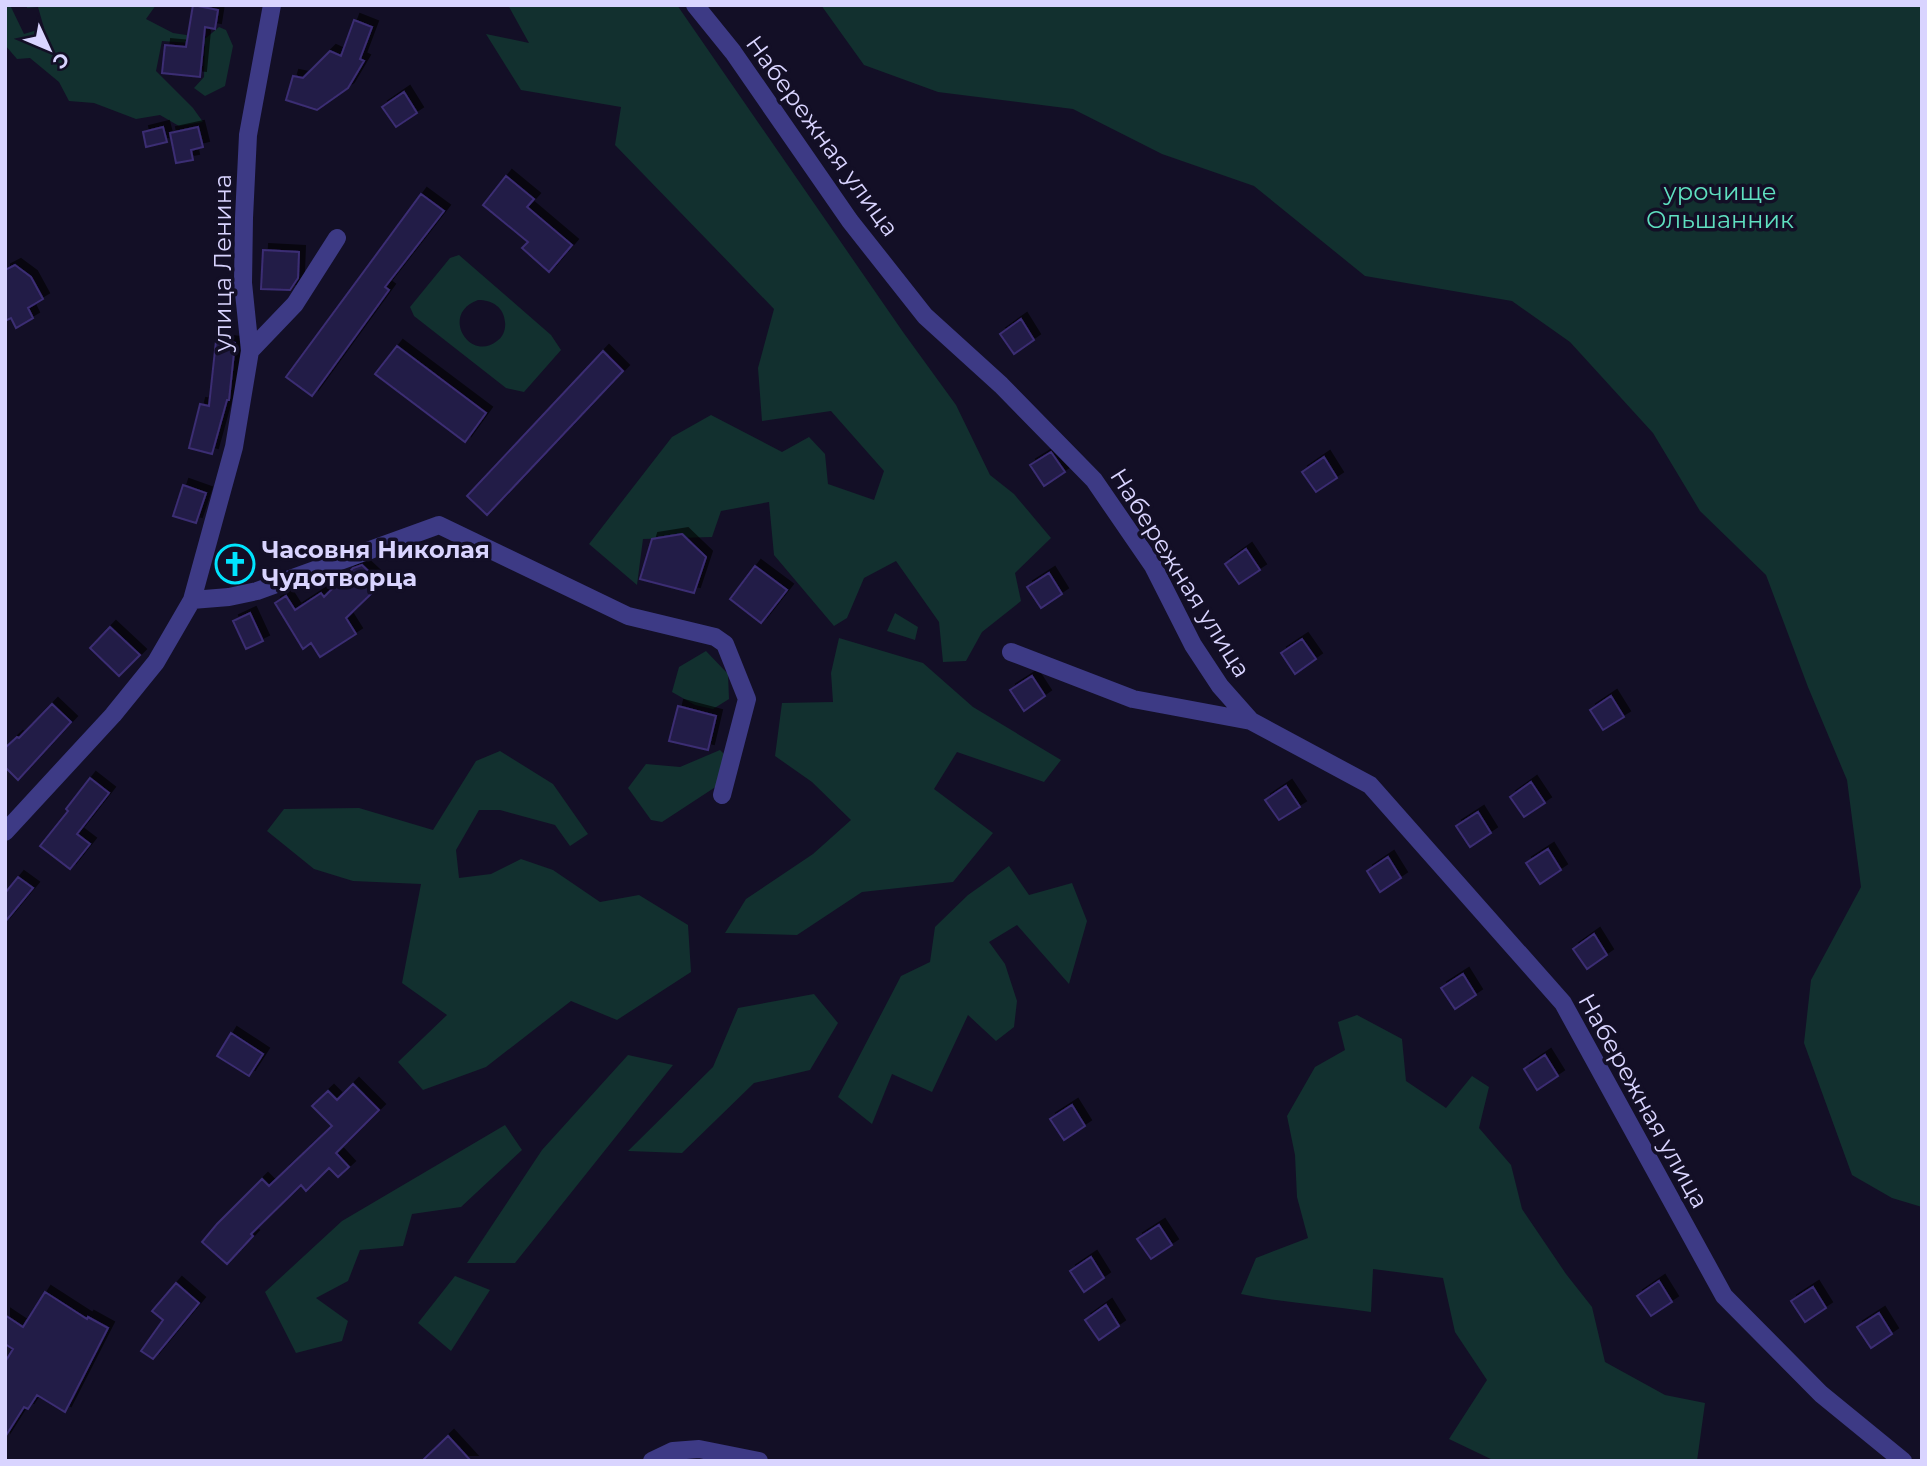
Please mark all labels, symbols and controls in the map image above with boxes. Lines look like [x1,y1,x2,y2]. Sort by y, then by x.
north arrow [14,14,84,84]
street label: Набережная улица [740,30,905,242]
text: С [48,48,74,74]
street label: улица Ленина [208,174,237,353]
park label: урочище Ольшанник [1646,177,1794,234]
street label: Набережная улица [1104,463,1257,683]
place label: Часовня Николая Чудотворца [262,535,490,592]
church icon: Часовня Николая Чудотворца [214,543,256,585]
street label: Набережная улица [1572,988,1715,1213]

